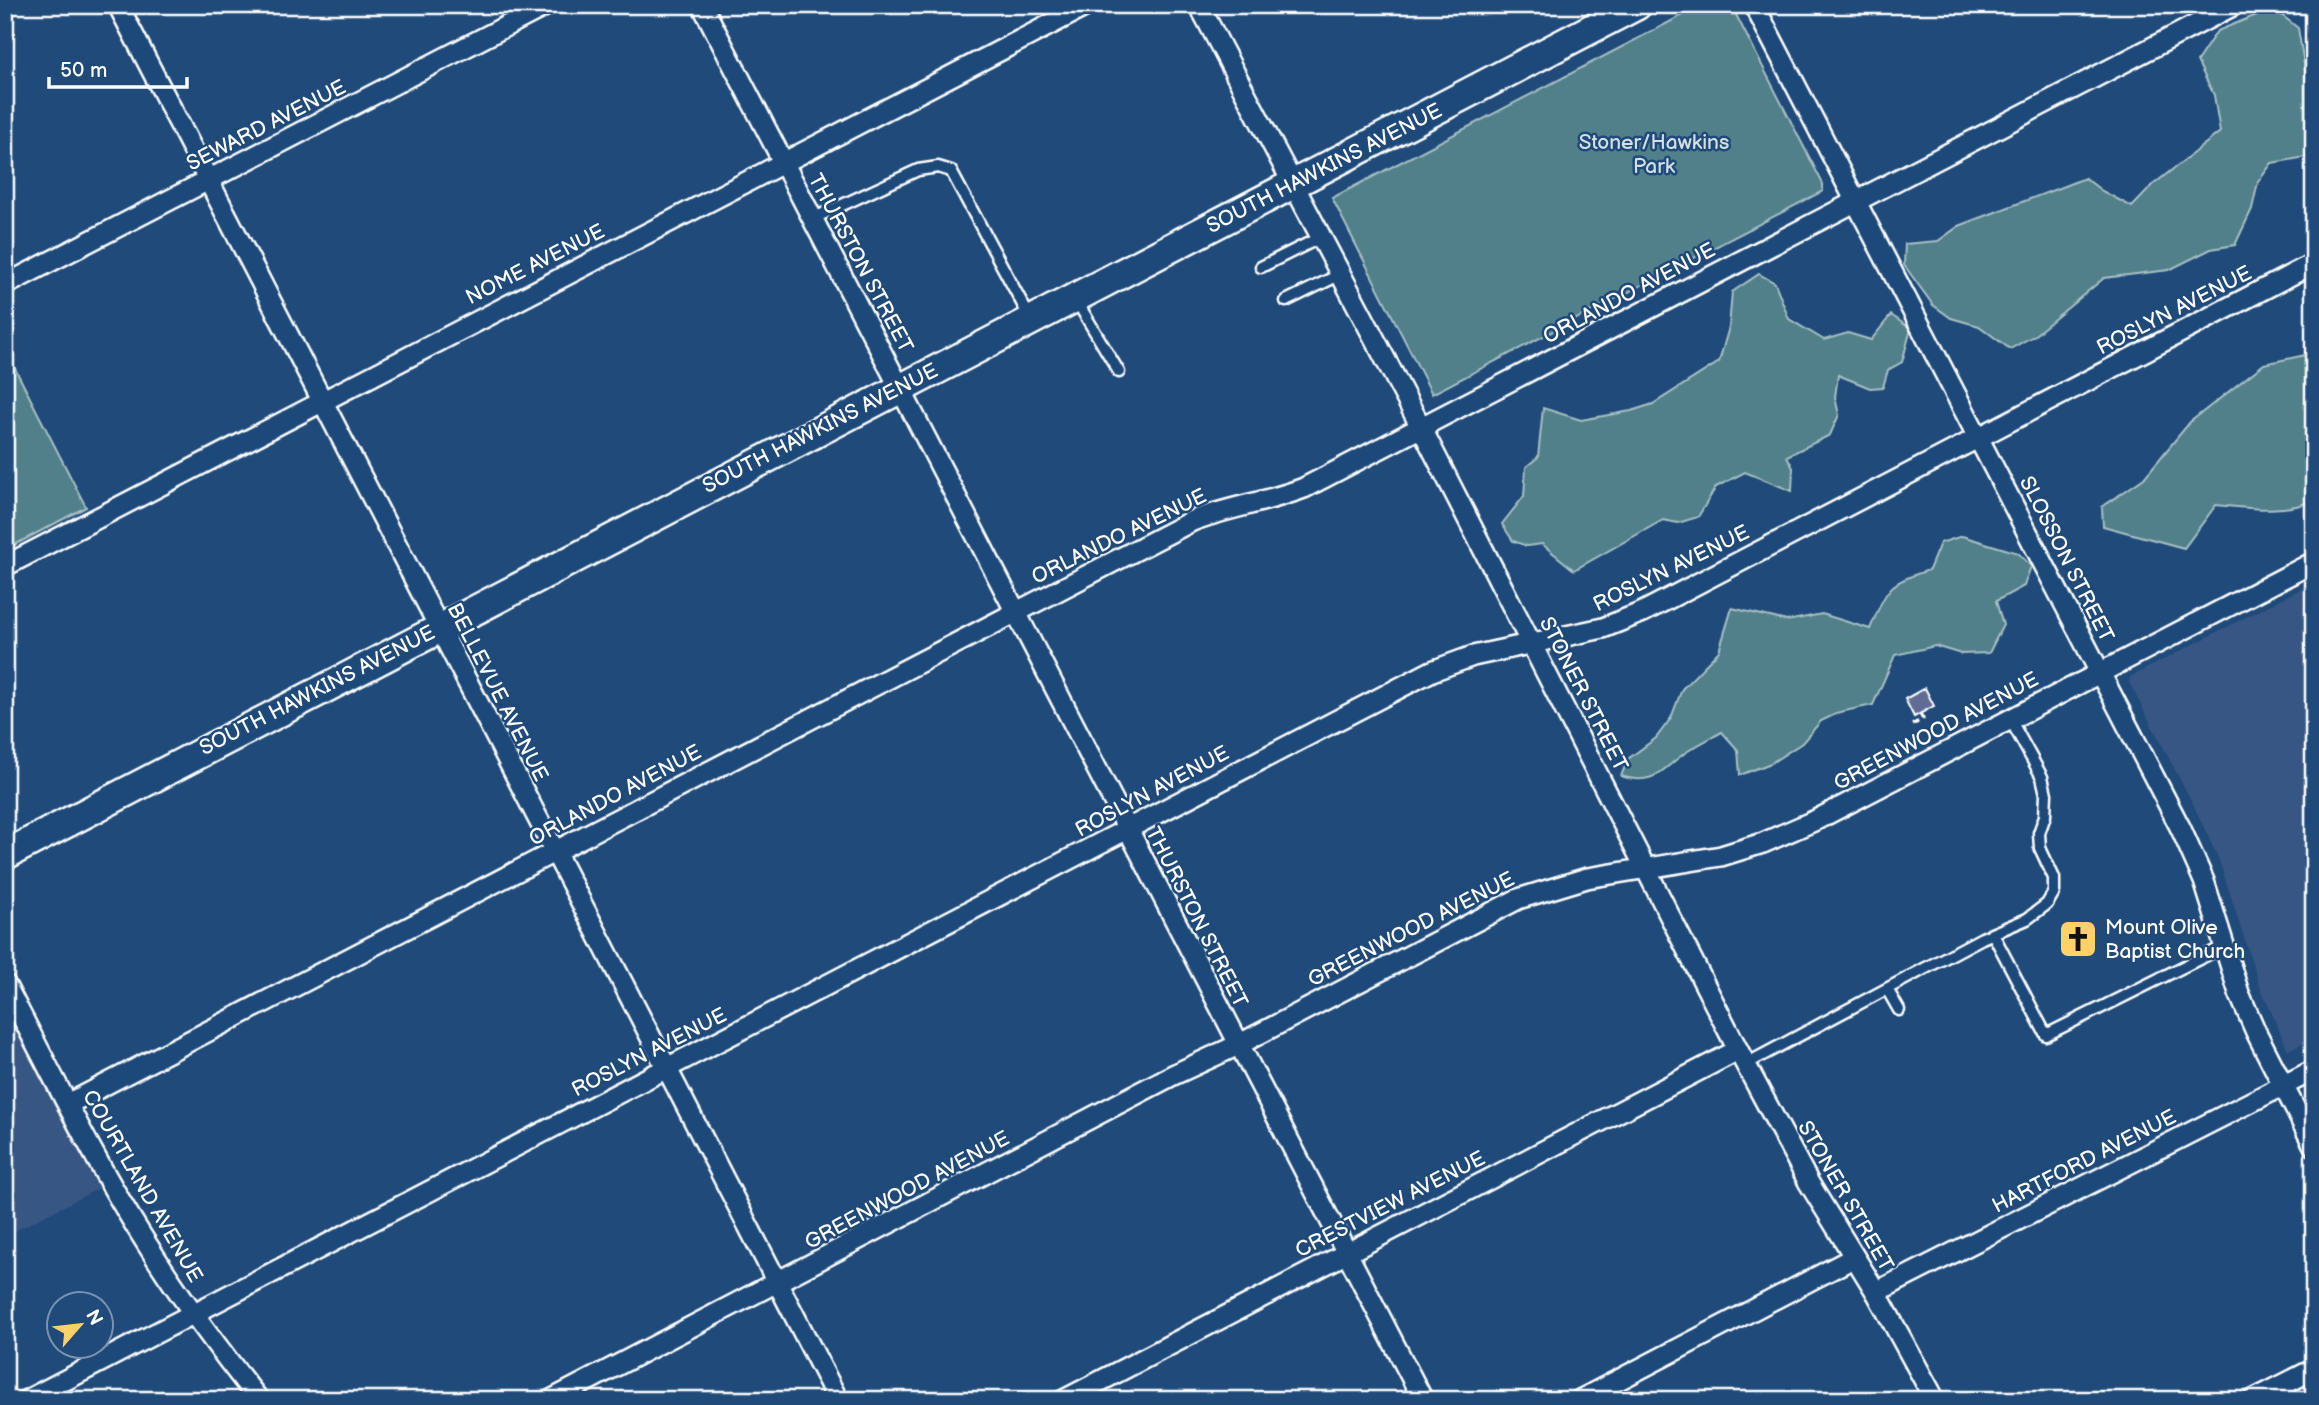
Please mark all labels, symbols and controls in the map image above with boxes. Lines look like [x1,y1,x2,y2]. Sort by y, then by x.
scale bar [49,46,187,90]
text: 50 m [60,58,107,83]
street label: SEWARD AVENUE [182,74,350,176]
street label: SOUTH HAWKINS AVENUE [1202,98,1446,239]
park label: Stoner/Hawkins Park [1579,130,1729,179]
street label: THURSTON STREET [803,169,919,357]
street label: NOME AVENUE [462,219,609,310]
street label: ORLANDO AVENUE [1539,238,1720,349]
street label: ROSLYN AVENUE [2093,261,2256,360]
street label: SOUTH HAWKINS AVENUE [698,358,942,499]
street label: SLOSSON STREET [2014,472,2119,647]
street label: ORLANDO AVENUE [1028,483,1211,590]
street label: ROSLYN AVENUE [1589,520,1753,617]
street label: BELLEVUE AVENUE [442,599,553,786]
street label: STONER STREET [1534,613,1633,776]
street label: SOUTH HAWKINS AVENUE [195,620,439,761]
street label: GREENWOOD AVENUE [1830,667,2043,796]
street label: ORLANDO AVENUE [525,740,706,851]
street label: ROSLYN AVENUE [1071,740,1233,842]
street label: THURSTON STREET [1140,823,1253,1012]
street label: GREENWOOD AVENUE [1304,866,1519,992]
place label: Mount Olive Baptist Church [2105,915,2245,964]
church icon: Mount Olive Baptist Church [2057,918,2099,960]
street label: ROSLYN AVENUE [568,1003,731,1102]
street label: COURTLAND AVENUE [77,1085,208,1287]
street label: HARTFORD AVENUE [1988,1104,2180,1219]
street label: STONER STREET [1792,1117,1899,1276]
street label: GREENWOOD AVENUE [801,1126,1014,1255]
street label: CRESTVIEW AVENUE [1291,1146,1489,1263]
north arrow [46,1290,116,1360]
text: N [80,1306,107,1329]

